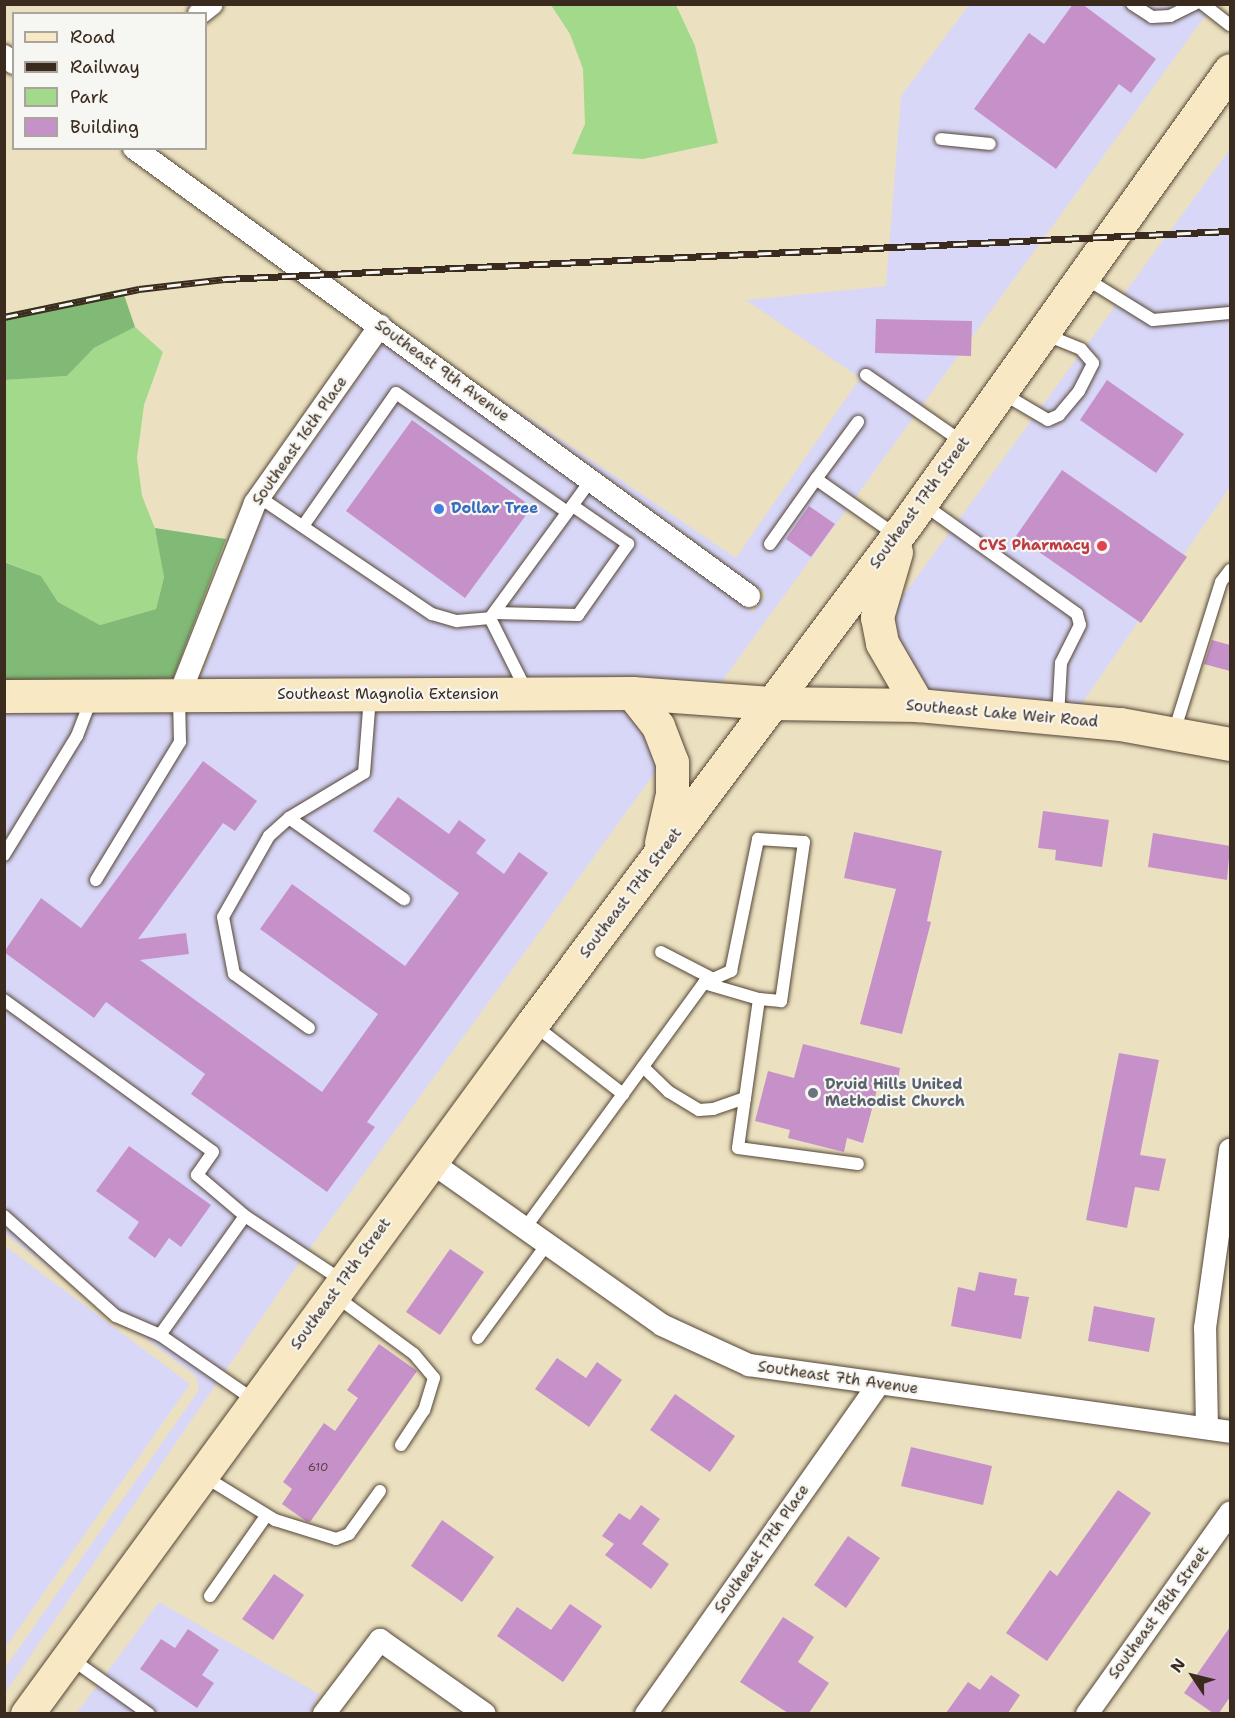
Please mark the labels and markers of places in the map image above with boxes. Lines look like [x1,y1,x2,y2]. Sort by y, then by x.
place label: Dollar Tree [451,500,538,518]
marker: Dollar Tree [432,502,446,516]
place label: CVS Pharmacy [979,537,1090,555]
marker: CVS Pharmacy [1095,539,1109,553]
place label: Druid Hills United Methodist Church [825,1075,965,1110]
marker: Druid Hills United Methodist Church [806,1086,820,1100]

